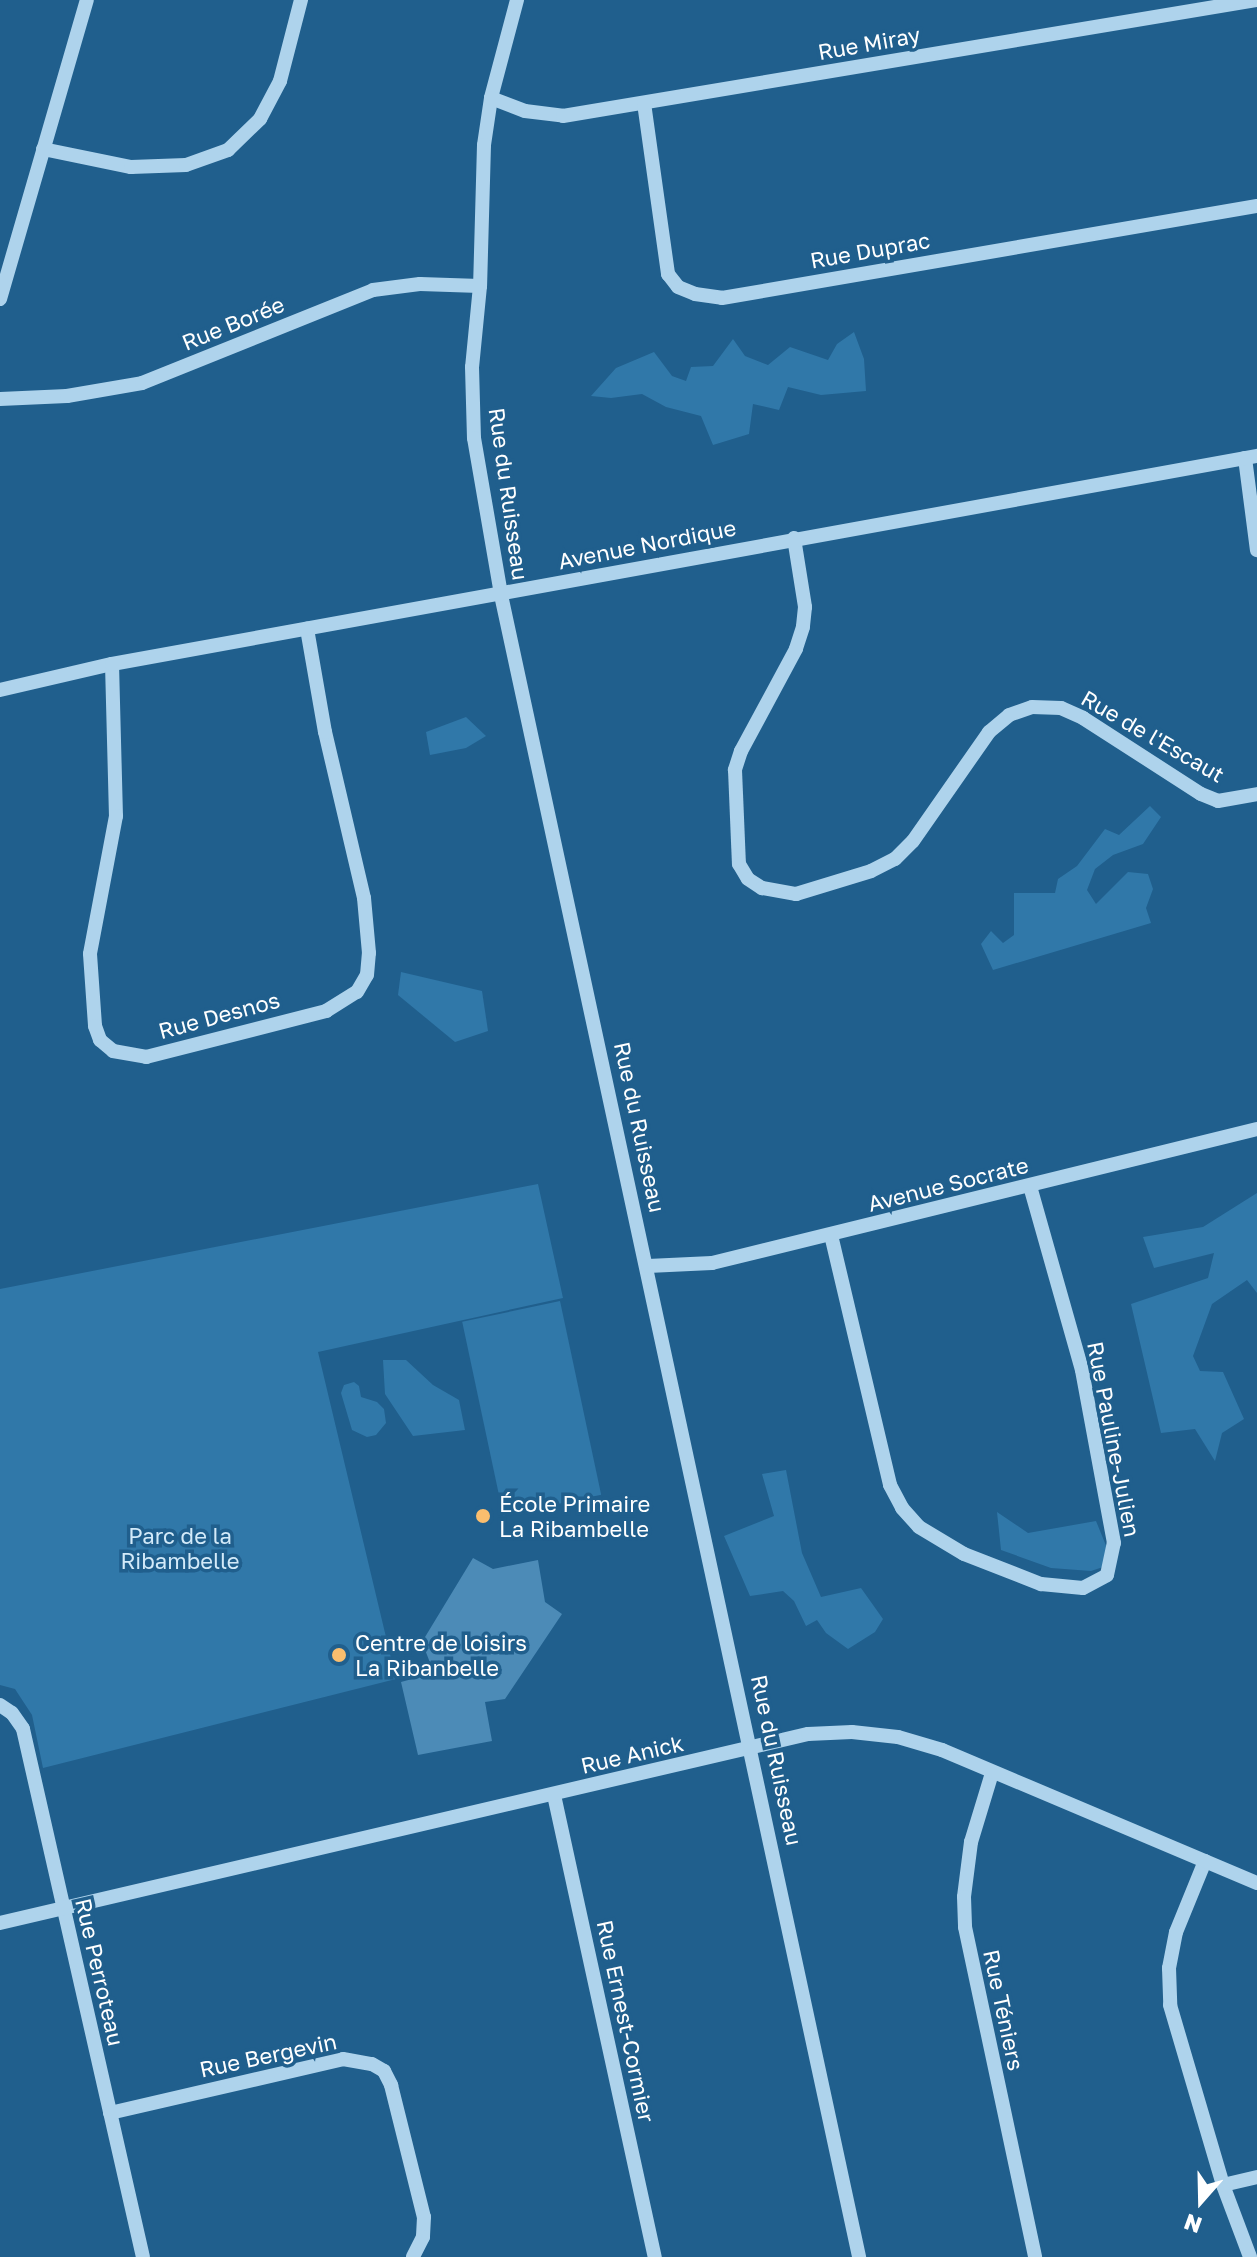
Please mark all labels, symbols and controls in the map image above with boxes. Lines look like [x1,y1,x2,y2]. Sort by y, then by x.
street label: Rue Miray [816,21,922,65]
street label: Rue Duprac [808,226,932,274]
street label: Rue Borée [178,291,288,355]
street label: Rue du Ruisseau [484,406,534,582]
street label: Avenue Nordique [556,514,738,574]
street label: Rue de l'Escaut [1077,684,1229,788]
street label: Rue Desnos [156,986,282,1044]
street label: Rue du Ruisseau [609,1039,671,1215]
street label: Avenue Socrate [865,1151,1031,1217]
street label: Rue Pauline-Julien [1082,1339,1146,1539]
place label: École Primaire La Ribambelle [499,1490,650,1542]
marker: École Primaire La Ribambelle [474,1507,492,1525]
park label: Parc de la Ribambelle [120,1522,240,1574]
place label: Centre de loisirs La Ribanbelle [355,1629,527,1680]
marker: Centre de loisirs La Ribanbelle [330,1646,348,1664]
street label: Rue du Ruisseau [746,1672,808,1848]
street label: Rue Anick [578,1729,686,1779]
street label: Rue Perroteau [70,1896,130,2048]
street label: Rue Ernest-Cormier [592,1917,660,2125]
street label: Rue Téniers [978,1947,1030,2073]
street label: Rue Bergevin [197,2028,339,2082]
north arrow [1161,2161,1241,2241]
text: N [1180,2208,1205,2240]

